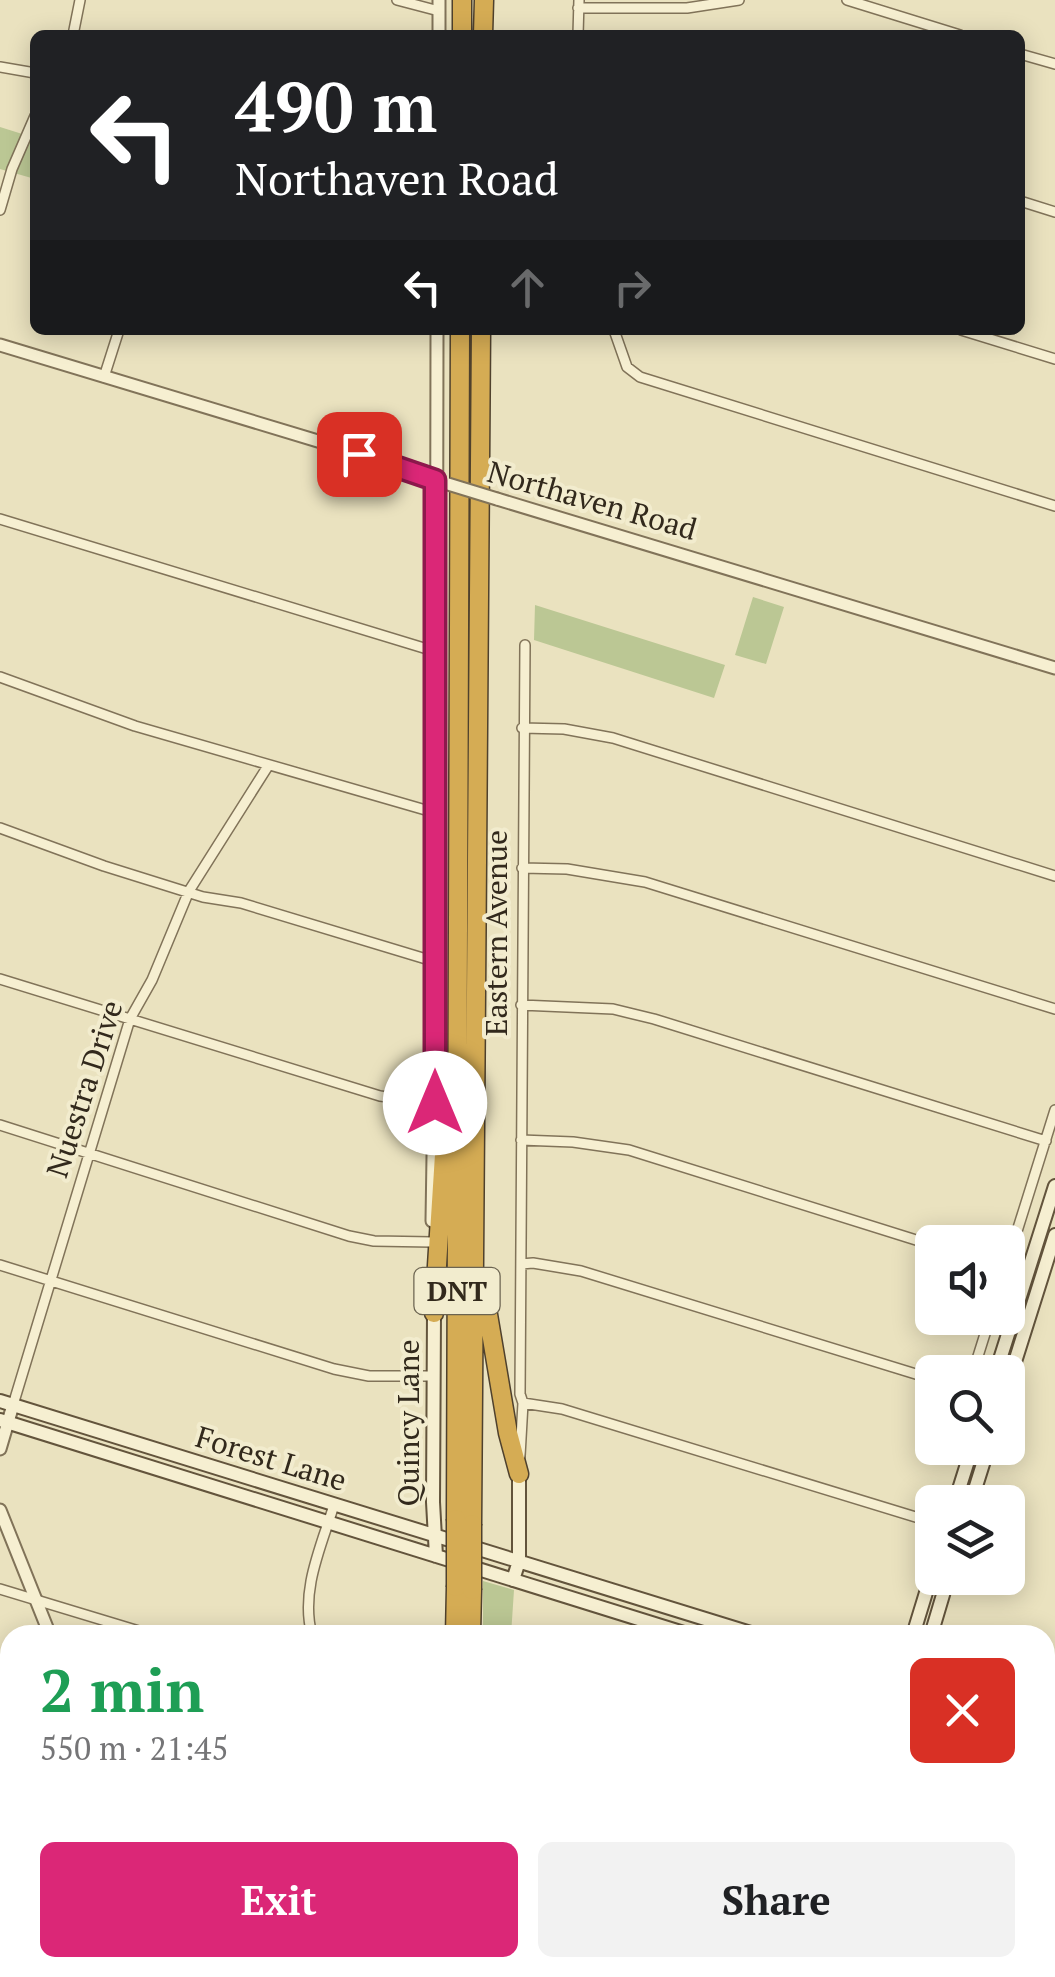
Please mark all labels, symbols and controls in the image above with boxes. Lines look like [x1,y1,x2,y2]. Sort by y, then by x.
text: 490 m [235,59,437,152]
icon: left [70,70,200,200]
text: Northaven Road [235,148,559,208]
icon: left [395,260,450,315]
icon: ahead [500,260,555,315]
icon: right [605,260,660,315]
pin [317,412,402,497]
icon: arrive [332,427,387,482]
street label: Northaven Road [483,451,701,549]
street label: Eastern Avenue [476,830,516,1036]
street label: Nuestra Drive [37,995,131,1182]
position arrow [383,1051,487,1155]
map controls [915,1225,1025,1595]
button: sound [915,1225,1025,1335]
road number: DNT [414,1268,500,1314]
street label: Quincy Lane [388,1339,428,1507]
button: search [915,1355,1025,1465]
street label: Forest Lane [191,1416,351,1500]
button: layers [915,1485,1025,1595]
text: 2 min [40,1650,204,1729]
button: close [910,1658,1015,1763]
text: 550 m · 21:45 [40,1727,228,1769]
button: Exit [40,1842,518,1957]
button: Share [538,1842,1015,1957]

